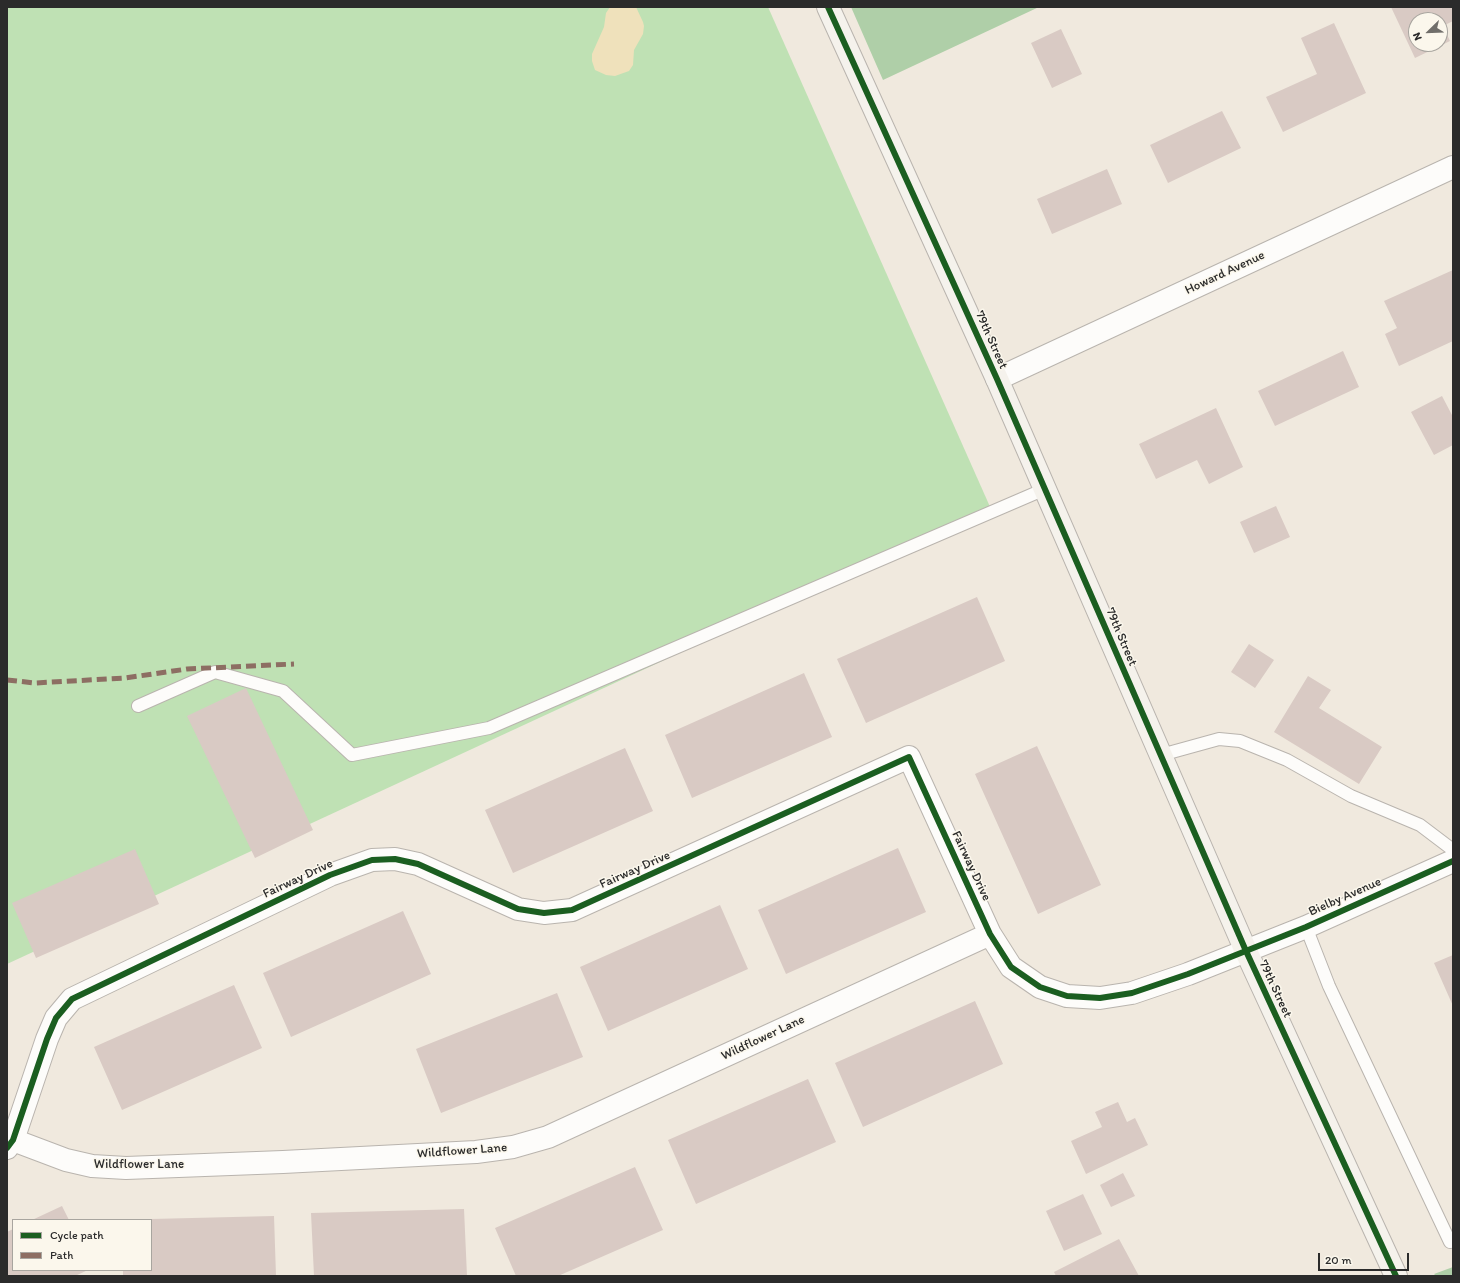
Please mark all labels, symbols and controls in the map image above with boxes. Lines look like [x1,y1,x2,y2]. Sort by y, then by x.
north arrow [1408,12,1448,52]
text: N [1410,31,1425,42]
street label: Howard Avenue [1183,248,1267,298]
street label: 79th Street [971,308,1011,372]
street label: 79th Street [1102,605,1140,669]
street label: Fairway Drive [948,829,994,903]
street label: Fairway Drive [597,848,673,892]
street label: Fairway Drive [261,856,335,902]
street label: Bielby Avenue [1306,874,1384,920]
street label: 79th Street [1255,958,1295,1020]
street label: Wildflower Lane [719,1012,807,1064]
street label: Wildflower Lane [416,1140,508,1162]
street label: Wildflower Lane [94,1157,184,1173]
legend [12,1219,152,1271]
text: Cycle path [50,1228,104,1242]
scale bar [1320,1245,1411,1271]
text: Path [50,1248,73,1262]
text: 20 m [1325,1253,1352,1267]

